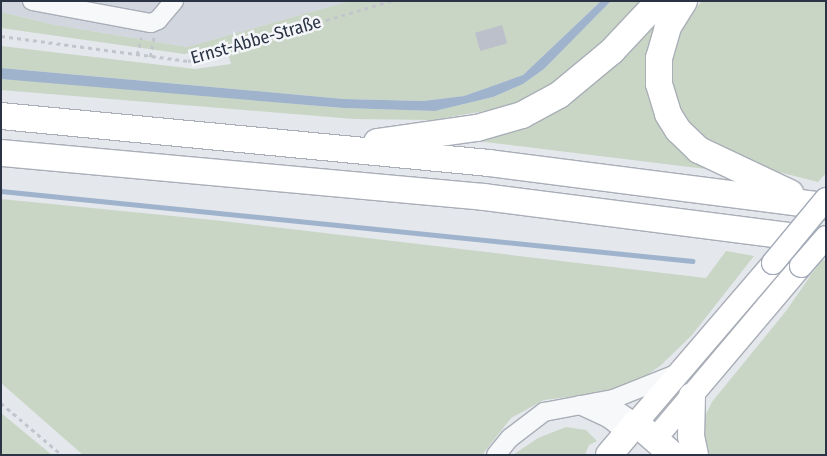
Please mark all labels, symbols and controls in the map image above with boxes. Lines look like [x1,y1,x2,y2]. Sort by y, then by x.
street label: Ernst-Abbe-Straße [188,11,324,69]

